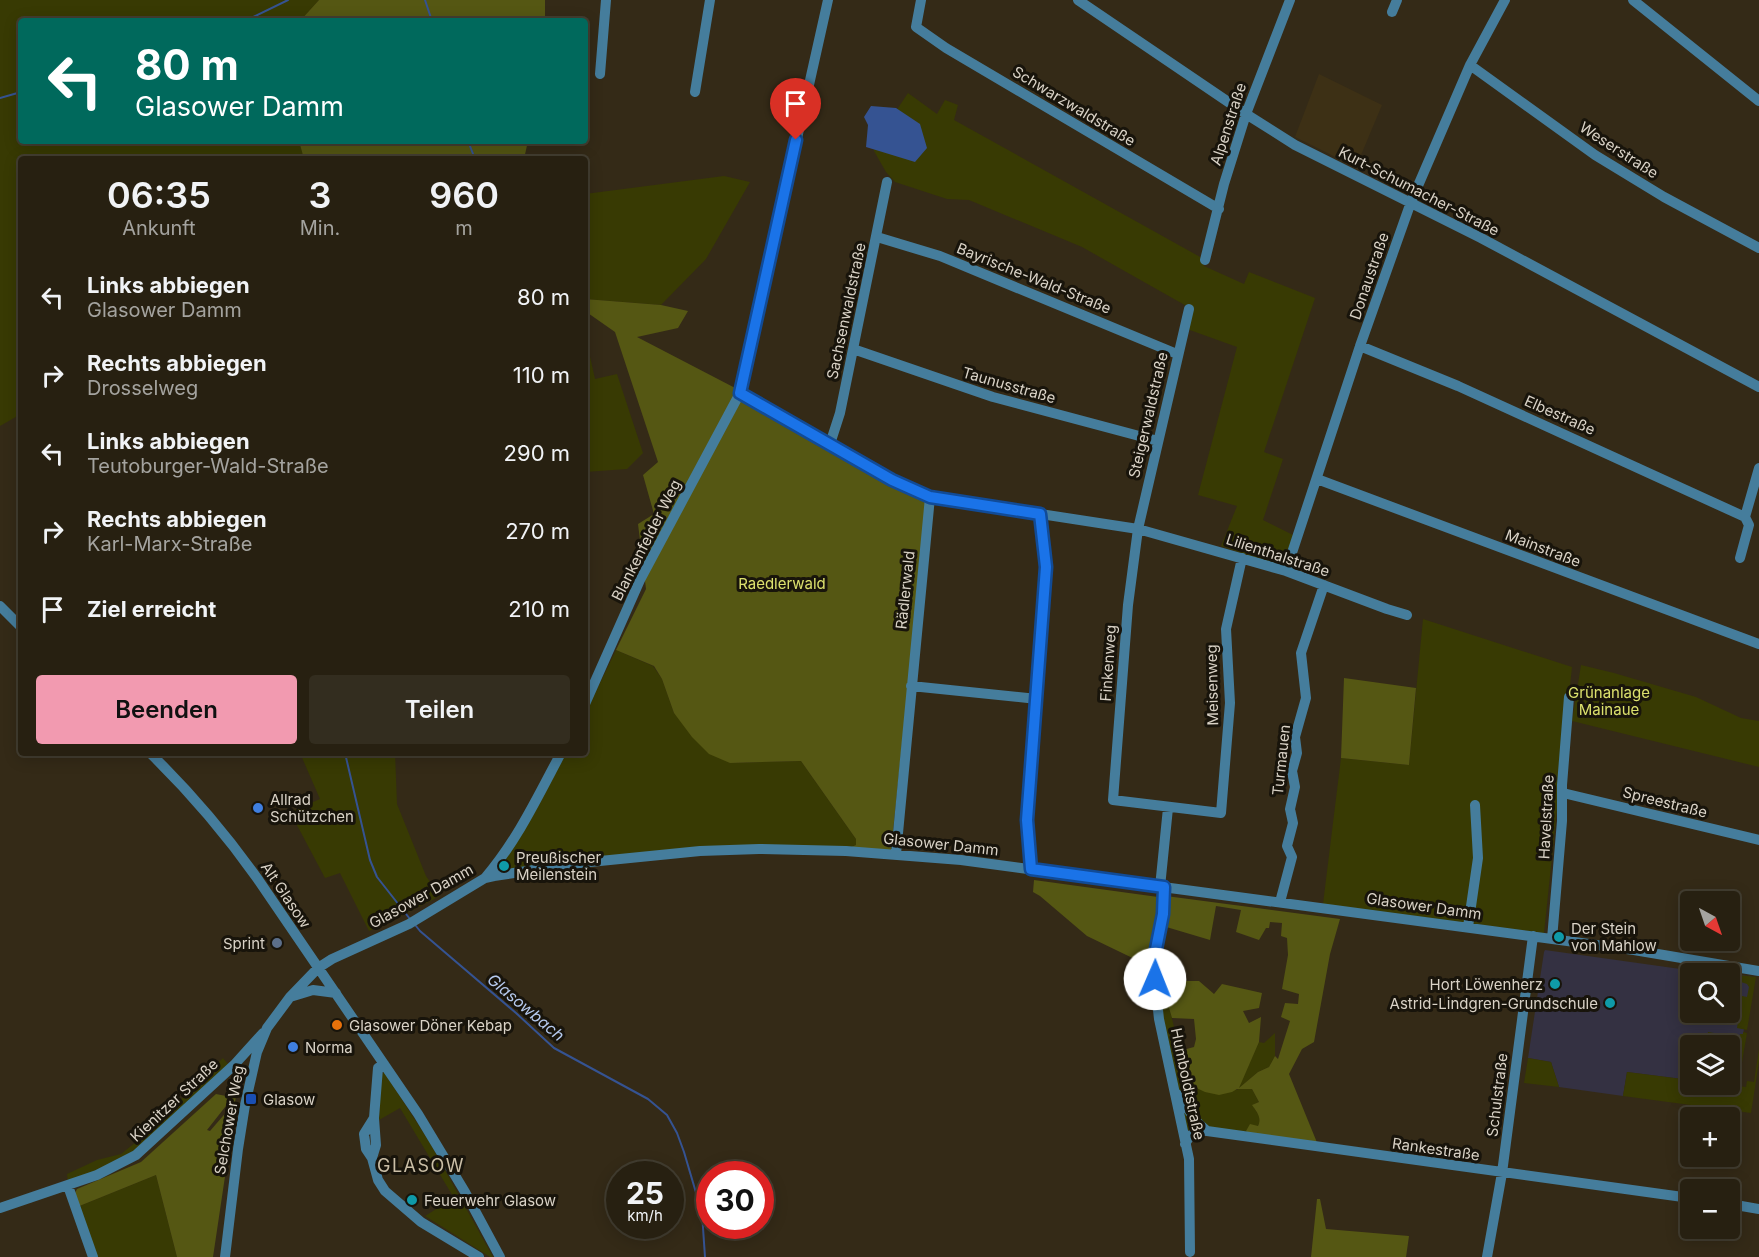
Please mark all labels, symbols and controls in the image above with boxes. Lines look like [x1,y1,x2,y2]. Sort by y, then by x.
text: 80 m [135,39,239,90]
icon: left [36,42,114,120]
street label: Schwarzwaldstraße [1009,62,1139,150]
pin [770,78,821,140]
street label: Alpenstraße [1206,80,1250,168]
icon: arrive [779,87,812,120]
text: Glasower Damm [135,90,344,123]
street label: Weserstraße [1576,118,1662,182]
street label: Kurt-Schumacher-Straße [1335,142,1503,240]
text: 06:35 [107,173,211,217]
text: 3 [309,173,331,217]
text: 960 [429,173,499,217]
text: Ankunft [122,216,196,240]
text: Min. [300,216,340,240]
text: m [455,216,473,240]
street label: Donaustraße [1345,230,1393,322]
street label: Bayrische-Wald-Straße [954,238,1114,318]
street label: Sachsenwaldstraße [822,241,870,381]
text: Links abbiegen [87,272,250,298]
icon: left [36,281,69,314]
text: 80 m [517,284,570,310]
text: Glasower Damm [87,298,242,322]
text: Rechts abbiegen [87,350,267,376]
street label: Steigerwaldstraße [1124,350,1172,480]
icon: right [36,359,69,392]
text: 110 m [513,362,570,388]
street label: Taunusstraße [960,363,1058,407]
text: Drosselweg [87,376,198,400]
street label: Elbestraße [1522,391,1598,439]
text: Links abbiegen [87,428,250,454]
icon: left [36,437,69,470]
text: 290 m [504,440,570,466]
text: Teutoburger-Wald-Straße [87,454,329,478]
street label: Blankenfelder Weg [607,476,685,604]
text: Rechts abbiegen [87,506,267,532]
icon: right [36,515,69,548]
text: 270 m [505,518,570,544]
street label: Mainstraße [1503,525,1583,571]
street label: Lilienthalstraße [1224,529,1332,581]
text: Karl-Marx-Straße [87,532,252,556]
street label: Rädlerwald [891,550,919,630]
park label: Raedlerwald [738,574,826,593]
icon: arrive [36,593,69,626]
text: Ziel erreicht [87,596,216,622]
text: 210 m [508,596,570,622]
street label: Finkenweg [1096,624,1120,702]
street label: Meisenweg [1202,644,1222,726]
button: Beenden [36,675,297,744]
button: Teilen [309,675,570,744]
park label: Grünanlage Mainaue [1568,683,1650,719]
street label: Turmauen [1268,724,1294,796]
street label: Havelstraße [1534,774,1558,860]
street label: Spreestraße [1621,782,1709,822]
place label: Allrad Schützchen [270,790,354,826]
marker: Allrad Schützchen [251,801,265,815]
street label: Glasower Damm [882,828,1000,860]
place label: Preußischer Meilenstein [516,848,602,884]
street label: Alt Glasow [257,858,315,932]
marker: Preußischer Meilenstein [497,859,511,873]
street label: Glasower Damm [366,860,476,932]
street label: Glasower Damm [1365,889,1483,923]
north arrow [1680,891,1740,951]
map controls [1680,891,1740,1239]
place label: Der Stein von Mahlow [1571,919,1657,955]
marker: Der Stein von Mahlow [1552,930,1566,944]
place label: Sprint [223,934,265,953]
marker: Sprint [270,936,284,950]
position arrow [1123,947,1187,1011]
button: search [1680,963,1740,1023]
water label: Glasowbach [483,969,569,1045]
place label: Hort Löwenherz [1429,975,1543,994]
marker: Hort Löwenherz [1548,977,1562,991]
place label: Astrid-Lindgren-Grundschule [1390,994,1598,1013]
marker: Astrid-Lindgren-Grundschule [1603,996,1617,1010]
place label: Glasower Döner Kebap [349,1016,512,1035]
marker: Glasower Döner Kebap [330,1018,344,1032]
street label: Humboldtstraße [1167,1026,1209,1142]
button: layers [1680,1035,1740,1095]
place label: Norma [305,1038,353,1057]
marker: Norma [286,1040,300,1054]
street label: Schulstraße [1482,1052,1512,1138]
street label: Kienitzer Straße [126,1054,222,1146]
street label: Selchower Weg [210,1064,248,1176]
place label: Glasow [263,1090,315,1109]
marker: Glasow [244,1092,258,1106]
button: + [1680,1107,1740,1167]
street label: Rankestraße [1391,1133,1481,1165]
district label: GLASOW [377,1155,465,1176]
speed limit sign: 30 [696,1161,774,1239]
text: 25 [626,1175,664,1211]
button: − [1680,1179,1740,1239]
place label: Feuerwehr Glasow [424,1191,556,1210]
marker: Feuerwehr Glasow [405,1193,419,1207]
text: km/h [627,1206,663,1225]

